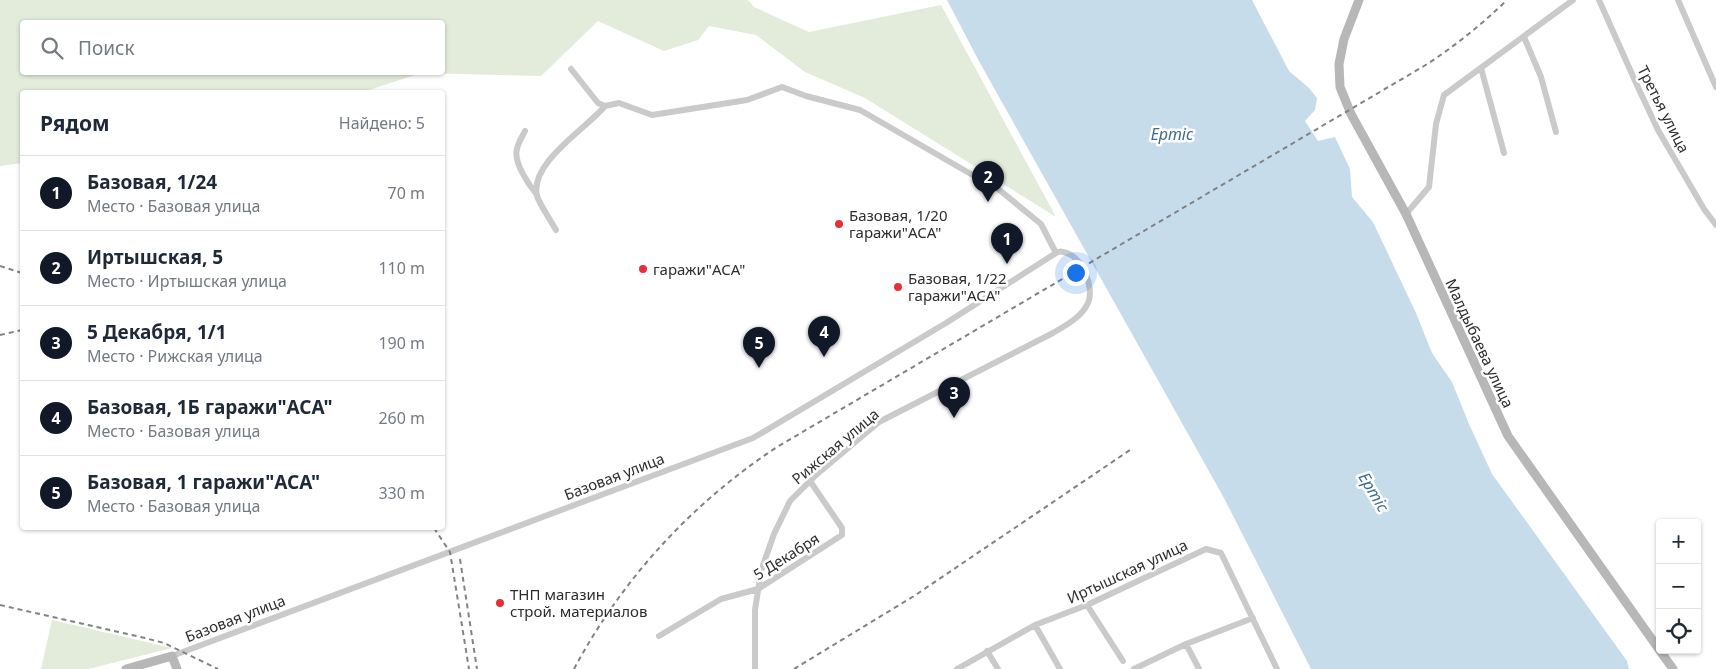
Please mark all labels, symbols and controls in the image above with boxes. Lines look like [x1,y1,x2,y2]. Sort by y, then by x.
search box [20,20,445,75]
icon: search [38,34,66,62]
text: Поиск [78,35,134,61]
street label: Третья улица [1634,62,1694,156]
text: Рядом [40,109,110,137]
text: Найдено: 5 [339,112,425,134]
water label: Ертіс [1151,123,1194,145]
pin: 2 [972,161,1004,202]
text: Базовая, 1/24 [87,169,217,195]
text: 1 [51,182,61,204]
text: 70 m [388,182,425,204]
text: Место · Базовая улица [87,195,260,217]
place label: Базовая, 1/20 гаражи"ACА" [849,205,947,242]
marker: Базовая, 1/20 гаражи"ACА" [833,218,845,230]
pin: 1 [991,223,1023,264]
text: Иртышская, 5 [87,244,223,270]
text: 2 [51,257,61,279]
text: 110 m [378,257,425,279]
place label: гаражи"ACА" [653,259,745,279]
your location [1063,260,1089,286]
marker: гаражи"ACА" [637,263,649,275]
place label: Базовая, 1/22 гаражи"ACА" [908,268,1006,305]
text: Место · Иртышская улица [87,270,287,292]
street label: Малдыбаева улица [1441,275,1519,411]
marker: Базовая, 1/22 гаражи"ACА" [892,281,904,293]
pin: 4 [808,316,840,357]
text: 5 Декабря, 1/1 [87,319,227,345]
pin: 5 [743,327,775,368]
text: 3 [51,332,61,354]
text: 190 m [378,332,425,354]
text: Место · Рижская улица [87,345,263,367]
pin: 3 [938,377,970,418]
text: Базовая, 1Б гаражи"ACА" [87,394,332,420]
street label: Рижская улица [787,404,883,488]
text: 4 [51,407,61,429]
text: 260 m [378,407,425,429]
text: Место · Базовая улица [87,420,260,442]
street label: Базовая улица [561,448,667,504]
water label: Ертіс [1354,468,1395,516]
text: Базовая, 1 гаражи"ACА" [87,469,320,495]
text: 5 [51,482,61,504]
text: 330 m [378,482,425,504]
text: Место · Базовая улица [87,495,260,517]
map controls [1656,519,1701,654]
button: + [1656,519,1701,564]
street label: 5 Декабря [749,528,823,584]
street label: Иртышская улица [1064,534,1190,608]
button: − [1656,564,1701,609]
place label: ТНП магазин строй. материалов [510,584,647,621]
street label: Базовая улица [182,590,288,646]
marker: ТНП магазин строй. материалов [494,597,506,609]
button: locate [1656,609,1701,654]

